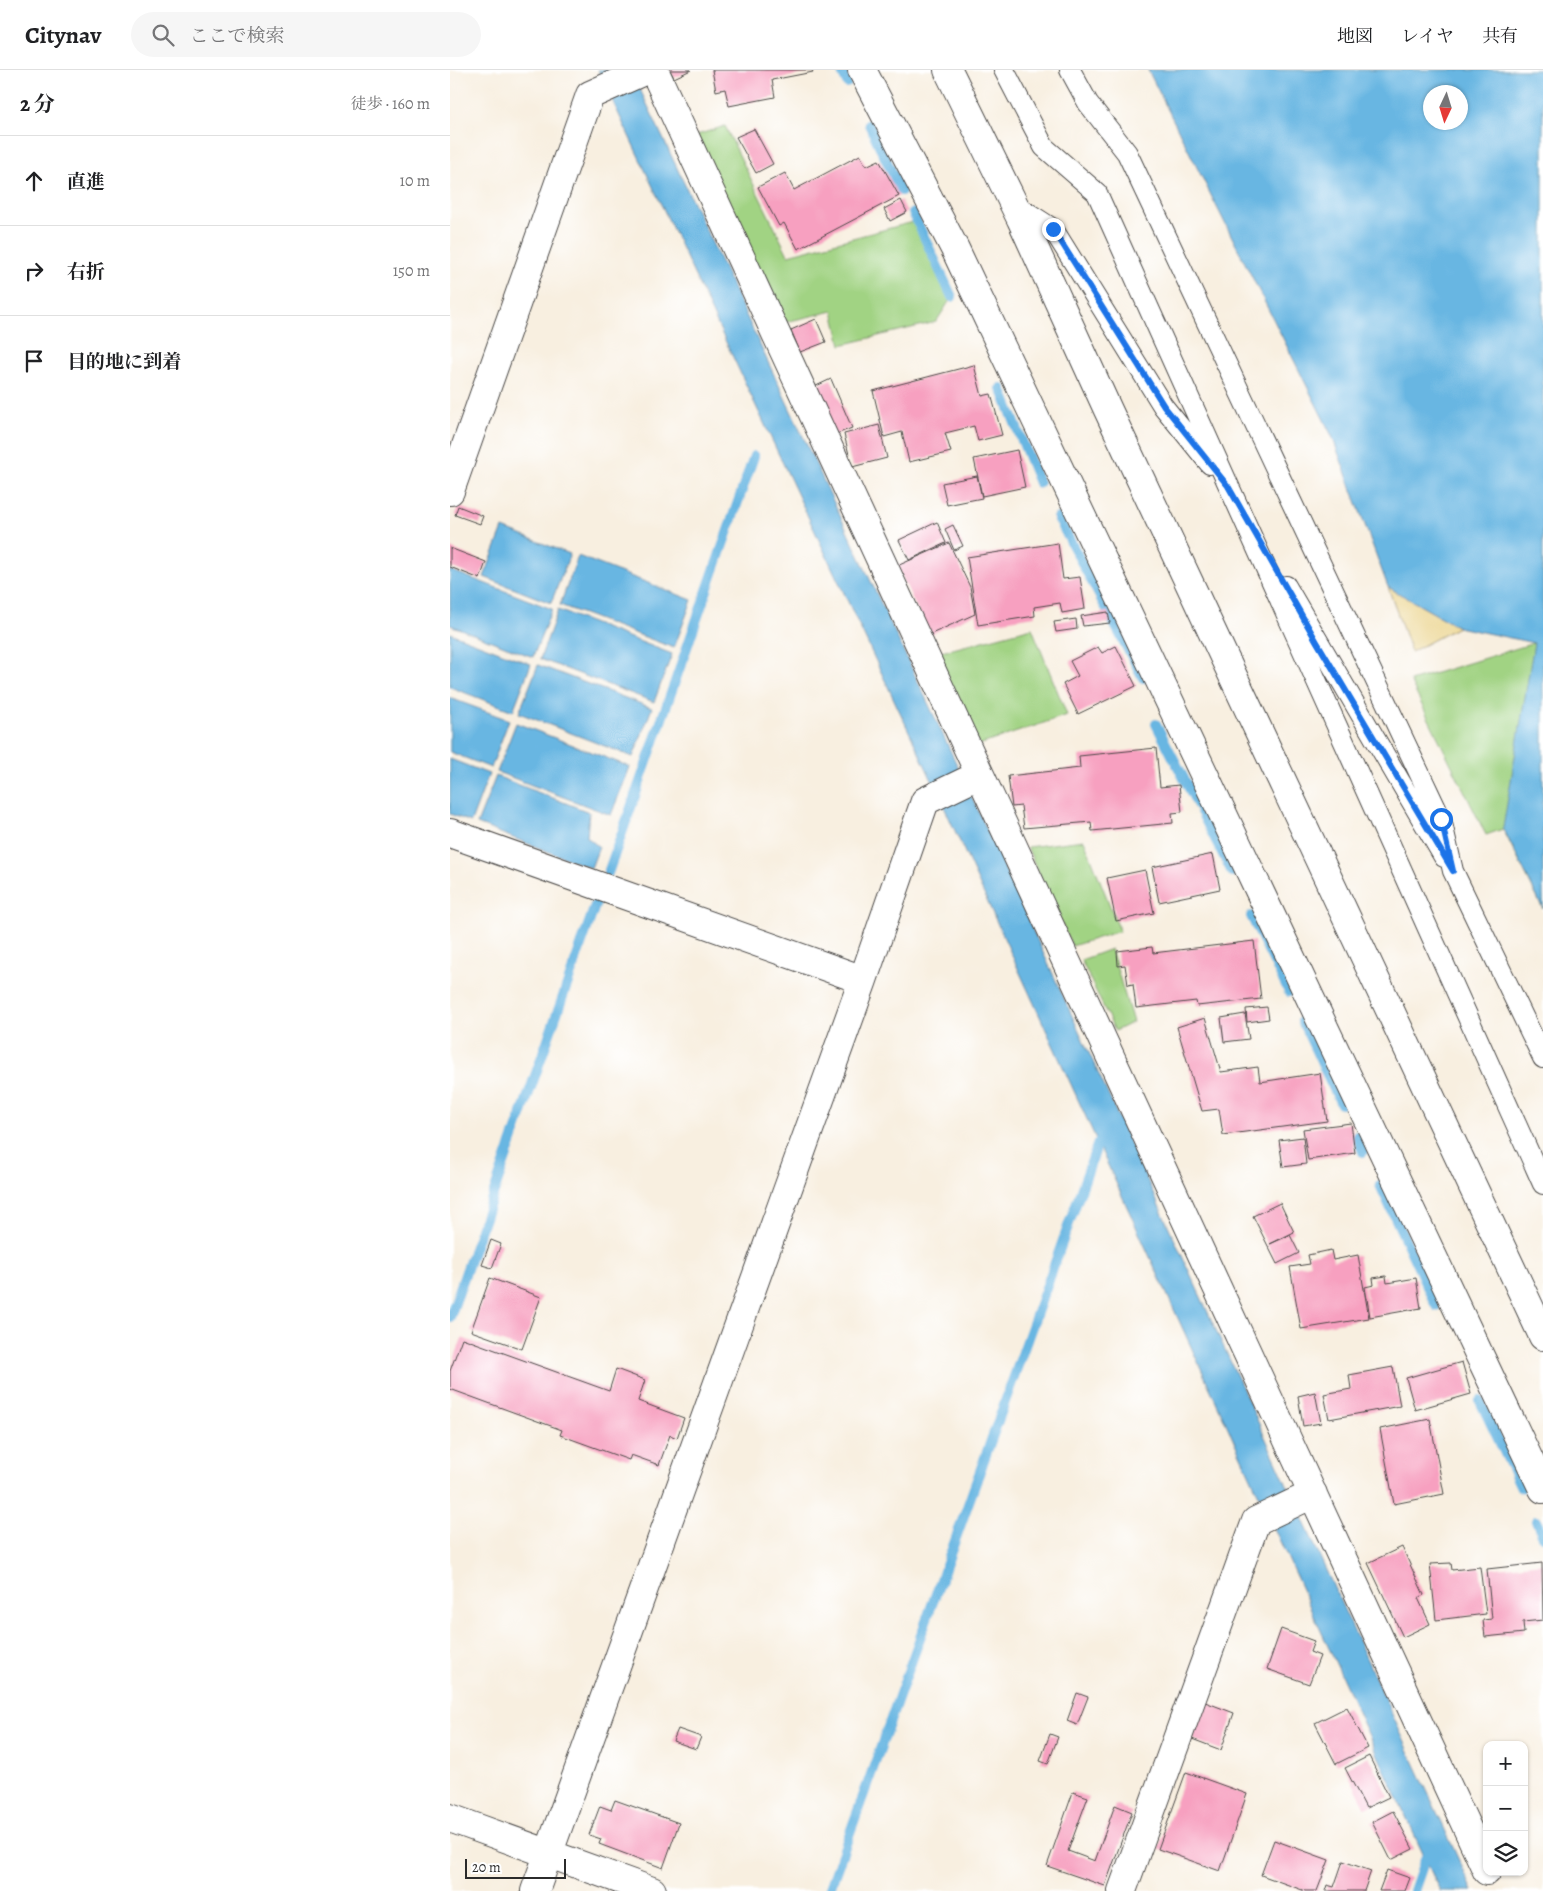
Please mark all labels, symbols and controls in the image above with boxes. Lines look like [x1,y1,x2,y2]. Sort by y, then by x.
search box [131,12,481,57]
text: Citynav [25,19,101,51]
icon: search [149,21,177,49]
text: ここで検索 [189,23,284,49]
text: 地図 [1337,24,1373,48]
text: レイヤ [1401,24,1454,48]
text: 共有 [1482,24,1518,48]
north arrow [1423,85,1468,130]
text: 2 分 [20,90,55,118]
text: 徒歩 · 160 m [351,93,430,115]
icon: ahead [20,167,48,195]
text: 直進 [67,169,105,195]
text: 10 m [400,170,430,192]
route end [1042,218,1065,241]
icon: right [20,257,48,285]
text: 右折 [67,259,105,285]
text: 150 m [393,260,430,282]
icon: arrive [20,347,48,375]
text: 目的地に到着 [67,349,181,375]
route start [1430,808,1453,831]
map controls [1483,1741,1528,1876]
button: + [1483,1741,1528,1786]
button: − [1483,1786,1528,1831]
button: layers [1483,1831,1528,1876]
scale bar [465,1856,566,1879]
text: 20 m [472,1858,501,1877]

